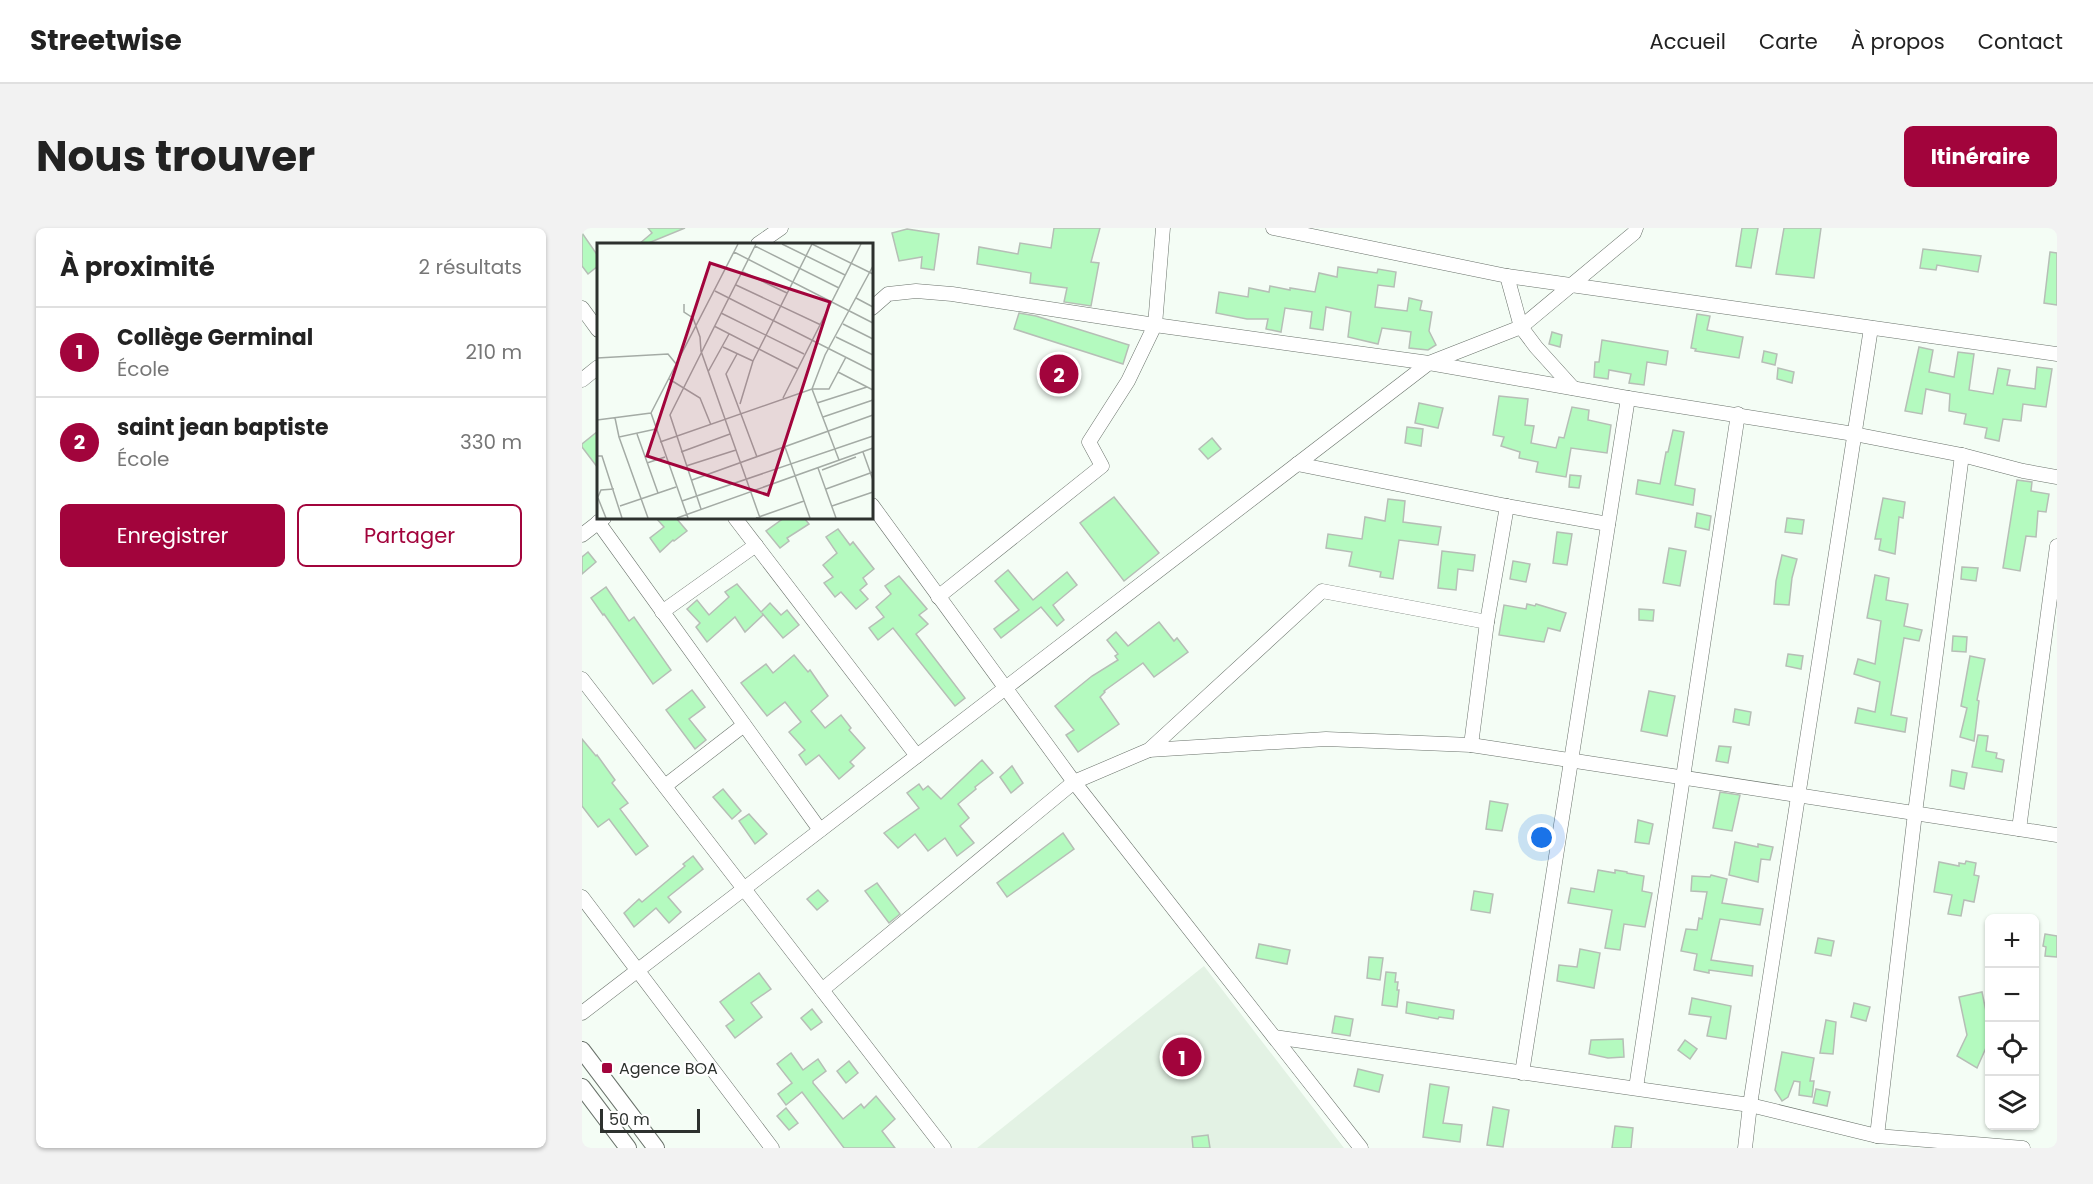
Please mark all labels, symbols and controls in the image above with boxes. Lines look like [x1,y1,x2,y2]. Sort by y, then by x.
text: Streetwise [30,21,182,60]
text: Accueil [1649,27,1726,56]
text: Carte [1759,27,1818,56]
text: À propos [1851,27,1945,56]
text: Contact [1978,27,2063,56]
button: Itinéraire [1904,126,2057,187]
text: Nous trouver [36,127,315,186]
inset map [597,243,873,519]
text: À proximité [60,249,215,285]
text: 2 résultats [419,253,522,281]
text: Collège Germinal [117,322,313,353]
text: 1 [76,338,83,366]
text: 210 m [466,338,522,366]
pin: 2 [1040,352,1078,396]
text: École [117,355,170,383]
text: saint jean baptiste [117,412,329,443]
text: 2 [74,428,85,456]
text: 330 m [460,428,522,456]
text: École [117,445,170,473]
button: Enregistrer [60,504,285,567]
button: Partager [297,504,522,567]
your location [1527,823,1556,852]
map controls [1985,914,2039,1130]
button: + [1985,914,2039,968]
button: − [1985,968,2039,1022]
button: locate [1985,1022,2039,1076]
pin: 1 [1162,1034,1202,1080]
place label: Agence BOA [619,1057,718,1080]
marker: Agence BOA [600,1061,614,1075]
button: layers [1985,1076,2039,1130]
scale bar [600,1106,700,1134]
text: 50 m [609,1108,650,1131]

